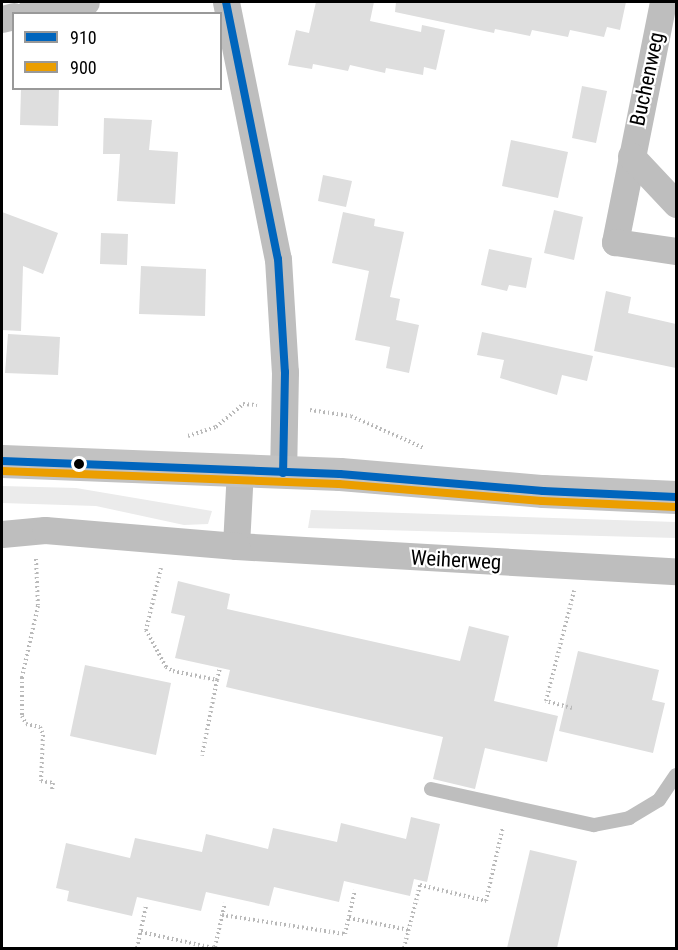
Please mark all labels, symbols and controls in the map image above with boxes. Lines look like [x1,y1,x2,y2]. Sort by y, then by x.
legend [12,12,222,90]
text: 910 [70,27,97,48]
street label: Buchenweg [625,30,669,128]
text: 900 [70,57,97,78]
unlabelled marker [73,458,85,470]
street label: Weiherweg [410,545,502,575]

